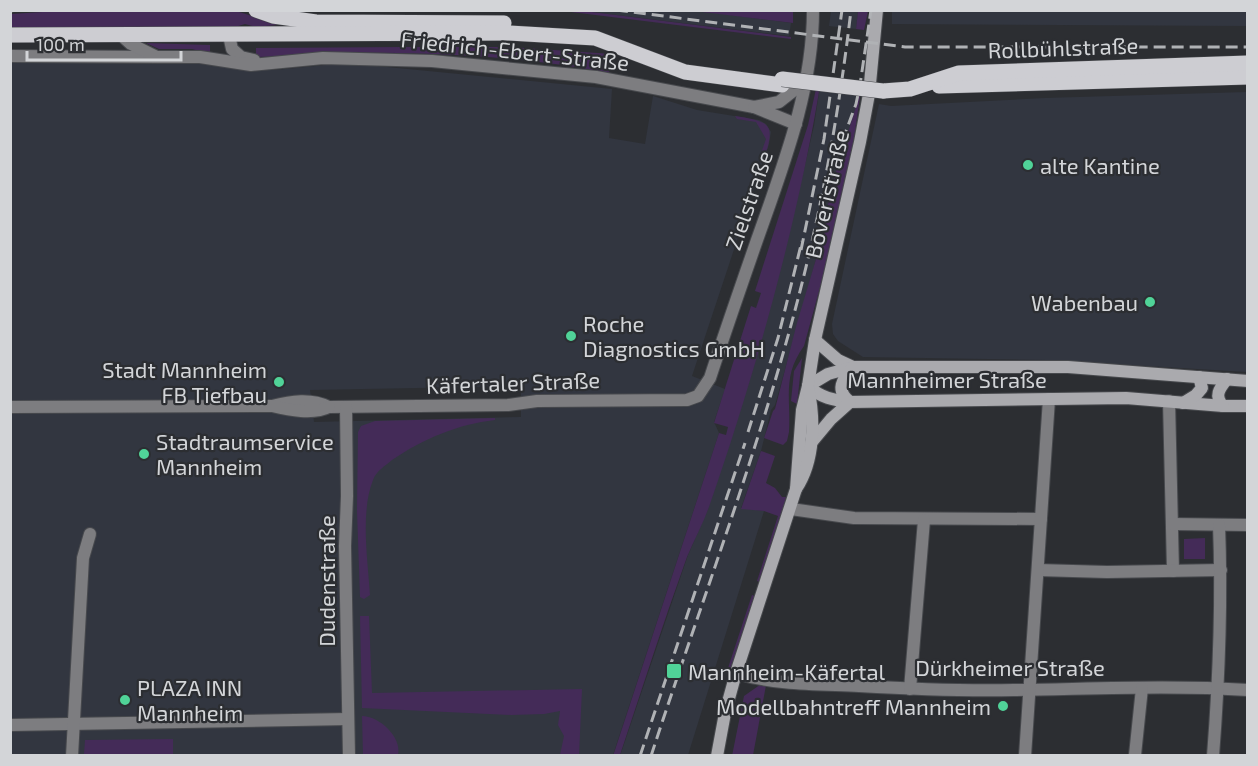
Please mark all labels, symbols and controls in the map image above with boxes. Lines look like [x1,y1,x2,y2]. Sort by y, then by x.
scale bar [27,24,182,62]
street label: Friedrich-Ebert-Straße [400,25,630,75]
street label: Rollbühlstraße [987,31,1139,63]
text: 100 m [36,33,85,55]
street label: Boveristraße [799,127,853,261]
street label: Zielstraße [719,147,777,253]
place label: alte Kantine [1040,152,1160,178]
marker: alte Kantine [1021,158,1035,172]
place label: Wabenbau [1031,289,1138,315]
marker: Wabenbau [1143,295,1157,309]
place label: Roche Diagnostics GmbH [583,310,765,361]
marker: Roche Diagnostics GmbH [564,329,578,343]
place label: Stadt Mannheim FB Tiefbau [102,356,267,407]
street label: Käfertaler Straße [426,366,600,398]
street label: Mannheimer Straße [847,366,1047,392]
marker: Stadt Mannheim FB Tiefbau [272,375,286,389]
place label: Stadtraumservice Mannheim [156,428,334,479]
marker: Stadtraumservice Mannheim [137,447,151,461]
street label: Dudenstraße [313,515,339,647]
street label: Dürkheimer Straße [915,654,1105,680]
place label: Mannheim-Käfertal [688,658,885,684]
marker: Mannheim-Käfertal [665,662,683,680]
place label: PLAZA INN Mannheim [137,674,243,725]
marker: PLAZA INN Mannheim [118,693,132,707]
place label: Modellbahntreff Mannheim [716,693,991,719]
marker: Modellbahntreff Mannheim [996,699,1010,713]

